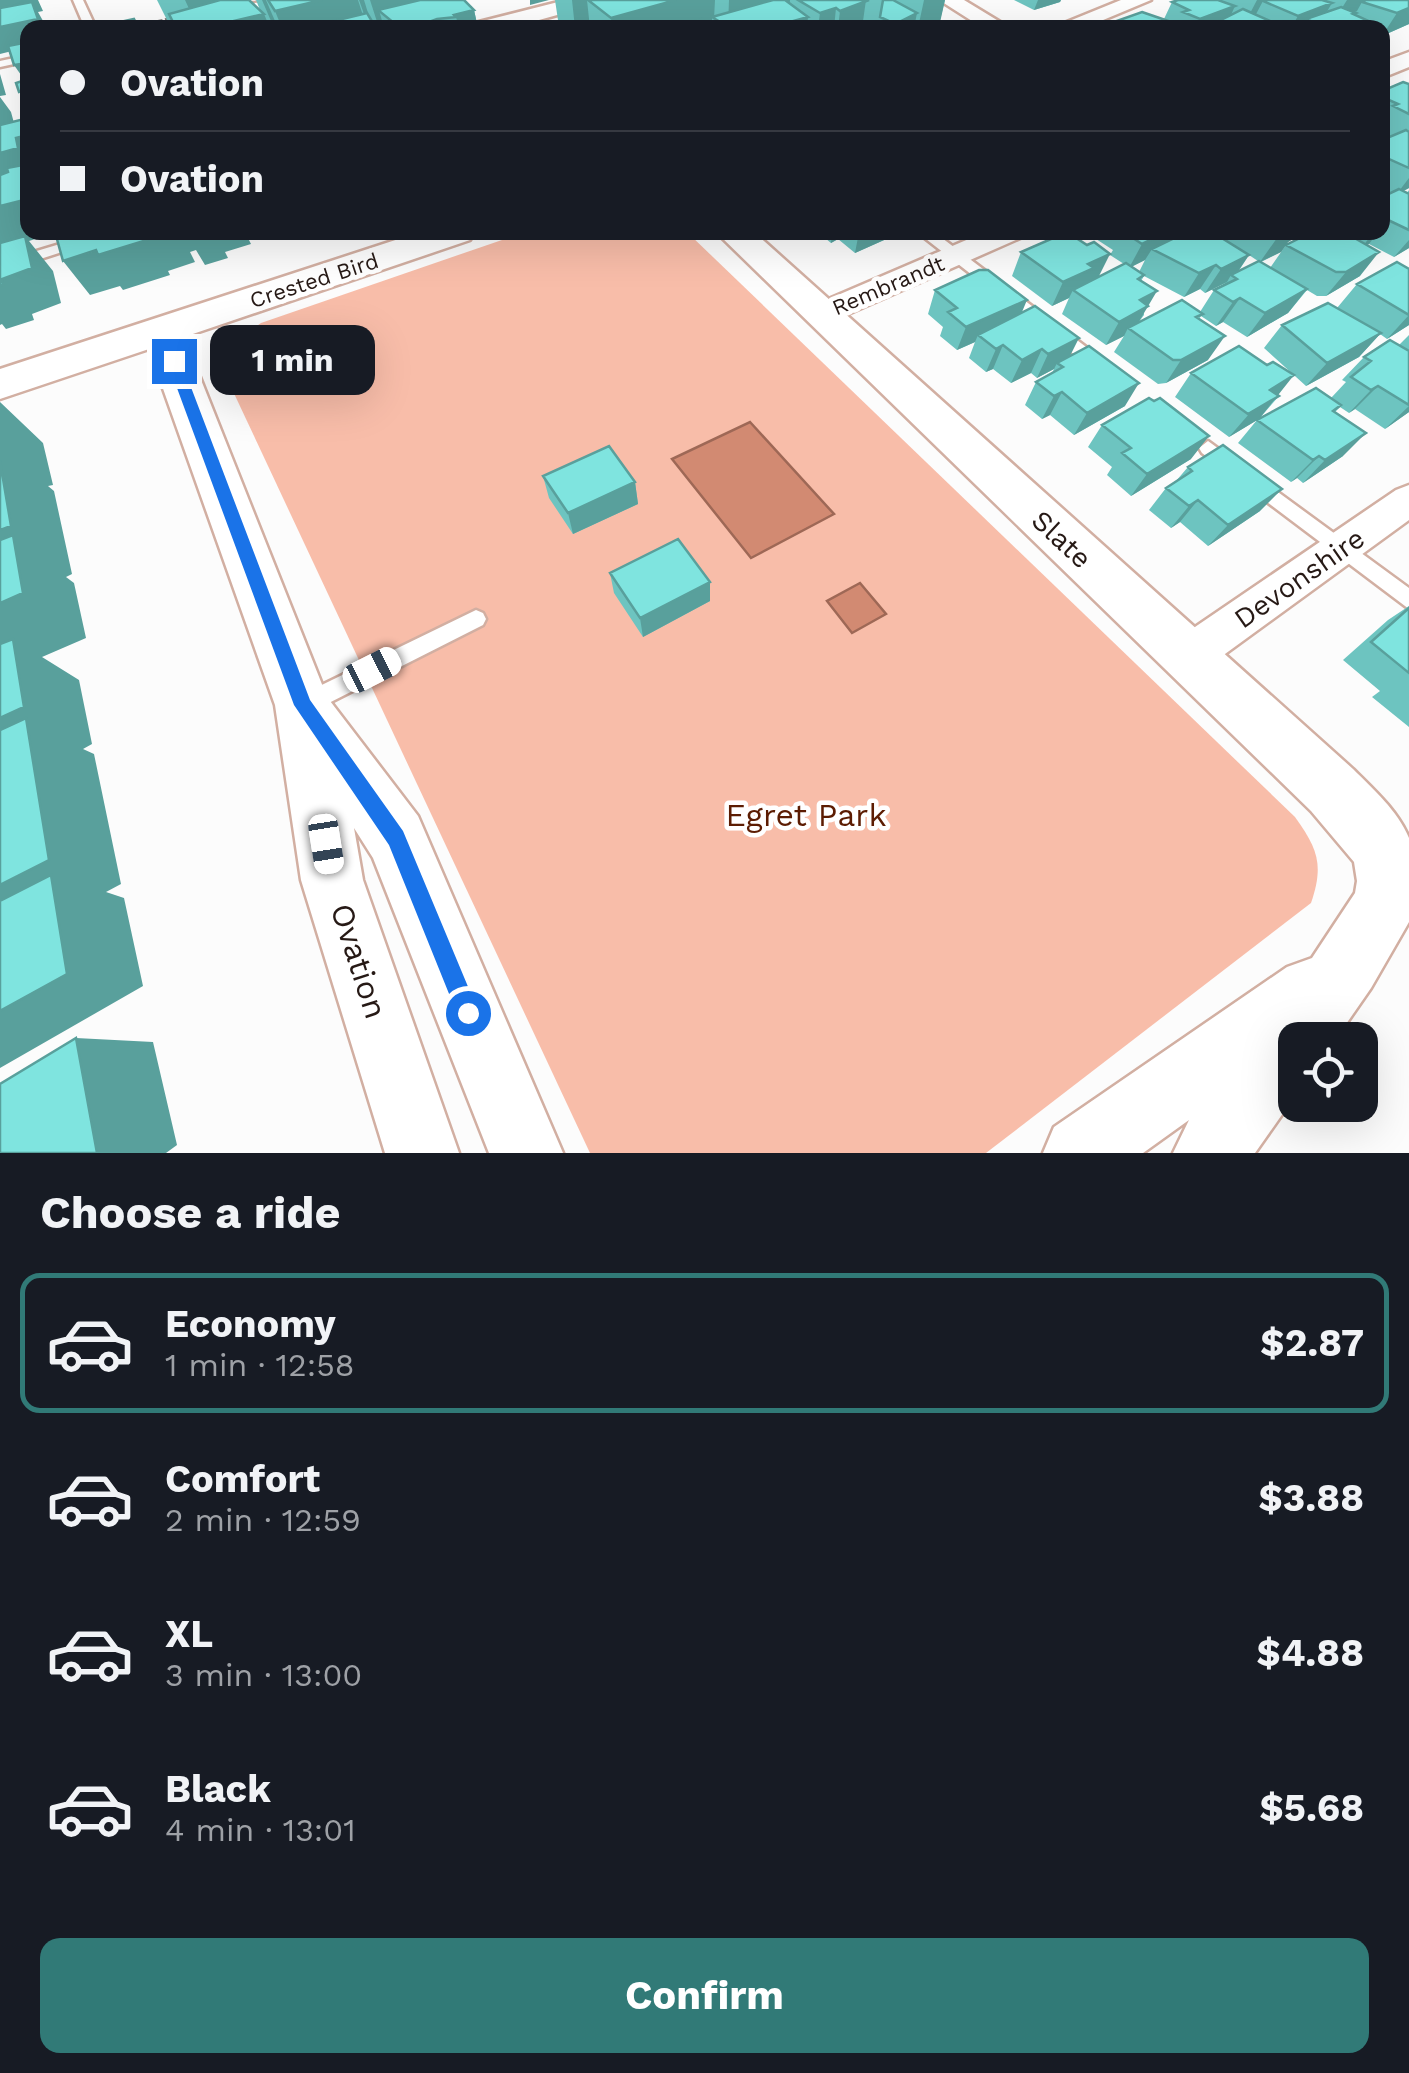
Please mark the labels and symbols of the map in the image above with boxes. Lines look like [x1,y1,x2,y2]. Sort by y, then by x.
street label: Crested Bird [247,248,382,313]
street label: Rembrandt [828,251,948,320]
callout: 1 min [209,326,374,396]
route end [152,339,197,384]
street label: Slate [1025,504,1098,575]
street label: Devonshire [1228,521,1371,635]
car [338,643,406,697]
park label: Egret Park [725,796,887,834]
car [306,812,346,876]
street label: Ovation [323,899,395,1023]
route start [446,991,491,1036]

